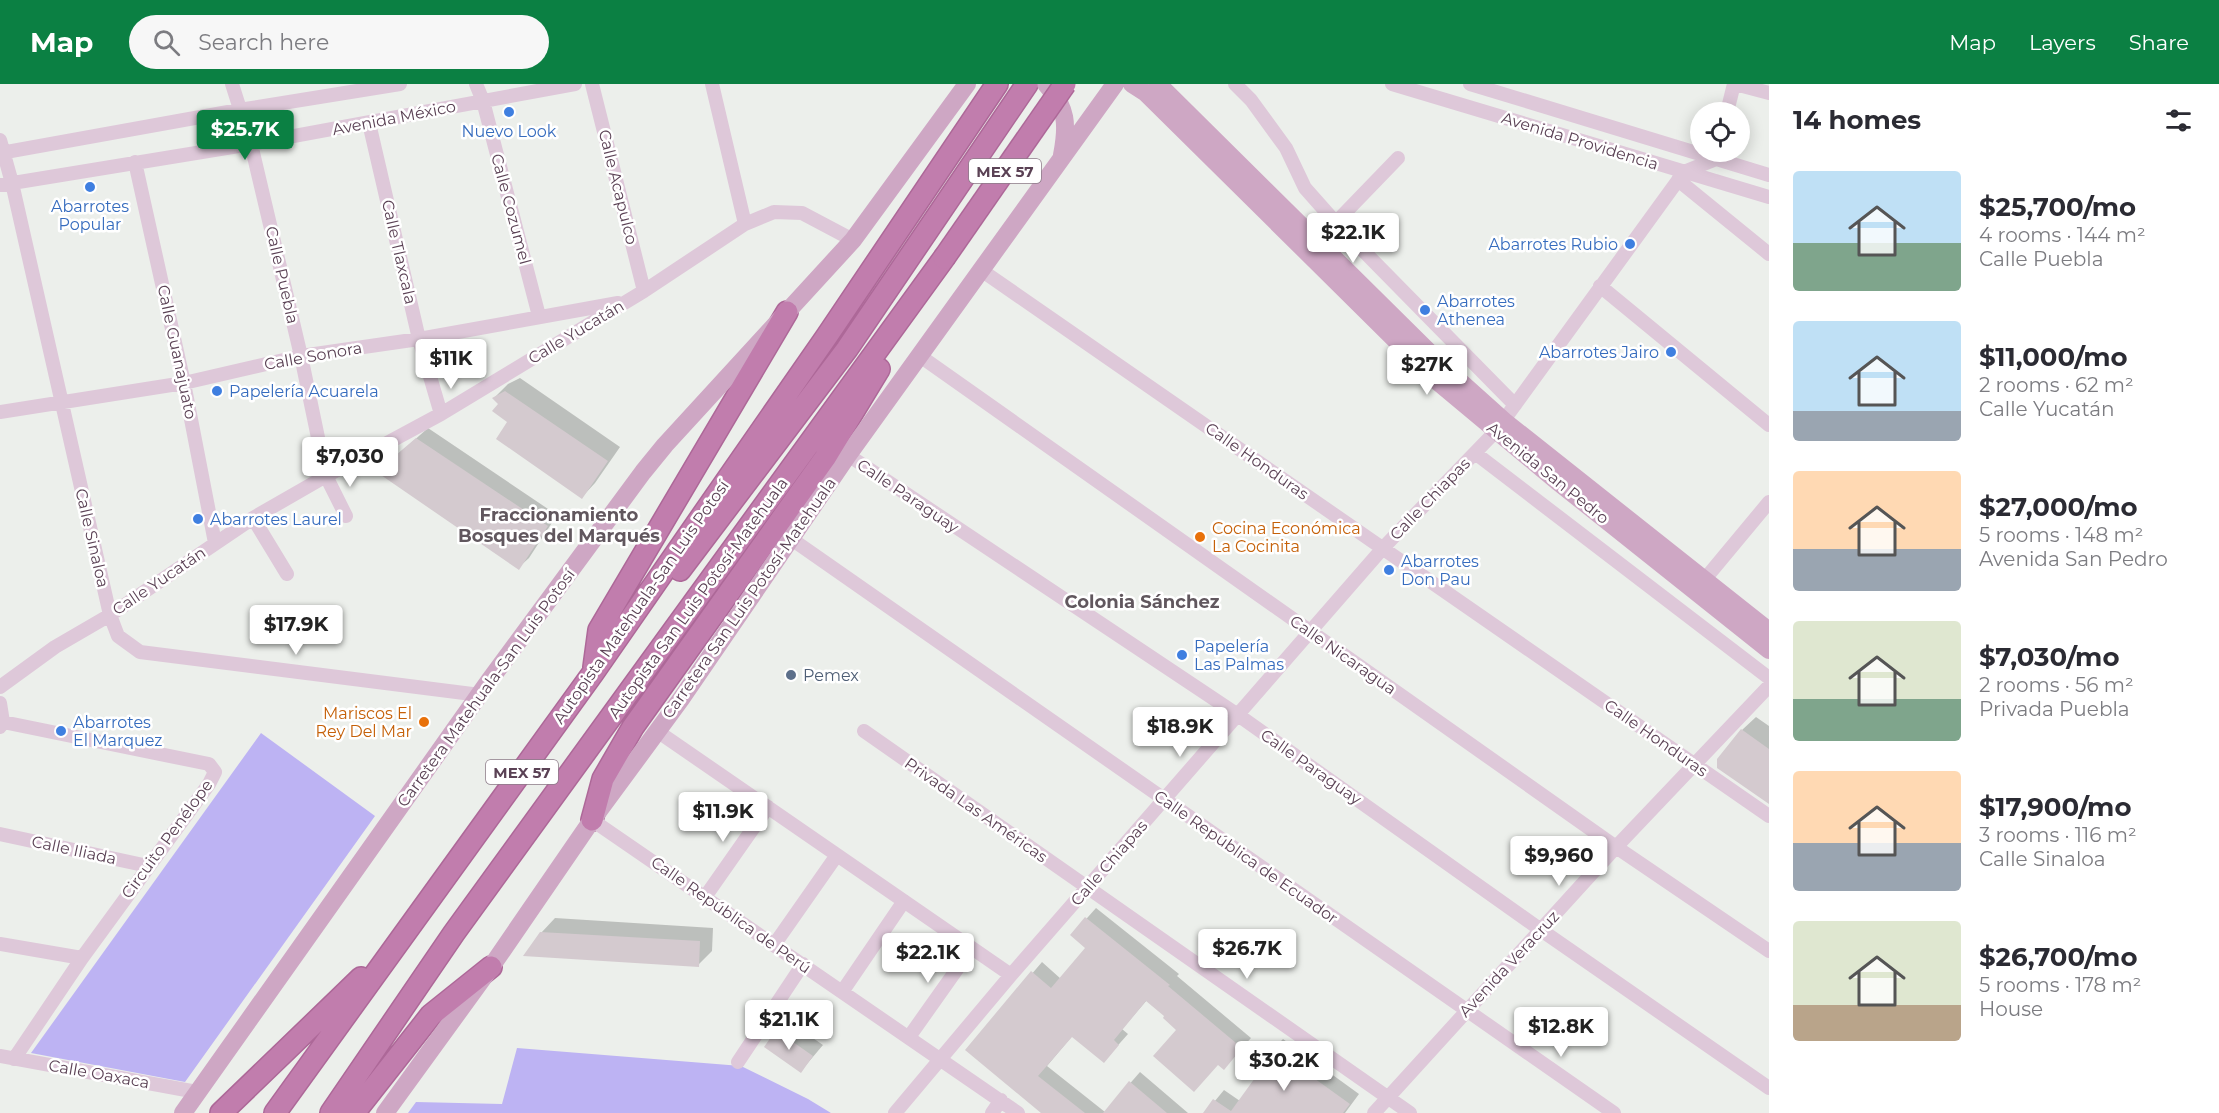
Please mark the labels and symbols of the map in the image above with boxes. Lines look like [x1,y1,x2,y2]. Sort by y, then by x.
street label: Avenida México [331,97,457,139]
marker: Nuevo Look [502,105,516,119]
street label: Avenida Providencia [1499,108,1661,174]
pin: $25.7K [196,110,294,161]
place label: Nuevo Look [462,122,557,141]
street label: Calle Acapulco [595,128,641,246]
street label: Calle Cozumel [487,152,535,266]
road number: MEX 57 [969,159,1041,183]
marker: Abarrotes Popular [83,180,97,194]
place label: Abarrotes Popular [51,197,129,234]
street label: Calle Tlaxcala [378,198,420,306]
pin: $22.1K [1304,213,1402,264]
street label: Calle Puebla [262,224,302,326]
place label: Abarrotes Rubio [1488,235,1618,254]
marker: Abarrotes Rubio [1623,237,1637,251]
street label: Calle Guanajuato [153,283,201,421]
place label: Abarrotes Athenea [1437,292,1515,329]
street label: Calle Yucatán [525,296,627,368]
marker: Abarrotes Athenea [1418,303,1432,317]
street label: Calle Sonora [263,338,363,374]
pin: $11K [415,339,487,390]
place label: Abarrotes Jairo [1539,343,1659,362]
pin: $27K [1391,345,1463,396]
marker: Abarrotes Jairo [1664,345,1678,359]
place label: Papelería Acuarela [229,382,379,401]
marker: Papelería Acuarela [210,384,224,398]
street label: Calle Honduras [1202,418,1312,504]
street label: Avenida San Pedro [1483,418,1613,528]
pin: $7,030 [301,437,399,488]
street label: Calle Chiapas [1386,454,1474,544]
street label: Calle Paraguay [854,455,963,537]
street label: Autopista San Luis Potosí-Matehuala [604,474,792,722]
street label: Carretera San Luis Potosí-Matehuala [658,474,840,722]
street label: Autopista Matehuala-San Luis Potosí [549,476,733,727]
street label: Calle Sinaloa [71,487,113,589]
district label: Fraccionamiento Bosques del Marqués [458,504,660,547]
place label: Abarrotes Laurel [210,510,342,529]
marker: Abarrotes Laurel [191,512,205,526]
place label: Cocina Económica La Cocinita [1212,519,1361,556]
marker: Cocina Económica La Cocinita [1193,530,1207,544]
street label: Calle Yucatán [109,543,209,619]
place label: Abarrotes Don Pau [1401,552,1479,589]
marker: Abarrotes Don Pau [1382,563,1396,577]
street label: Carretera Matehuala-San Luis Potosí [393,565,579,811]
district label: Colonia Sánchez [1065,591,1220,613]
pin: $17.9K [247,605,345,656]
street label: Calle Nicaragua [1286,611,1400,699]
place label: Papelería Las Palmas [1194,637,1284,674]
marker: Papelería Las Palmas [1175,648,1189,662]
place label: Pemex [803,666,859,685]
marker: Pemex [784,668,798,682]
street label: Calle Honduras [1601,695,1711,781]
place label: Mariscos El Rey Del Mar [315,704,412,741]
pin: $18.9K [1131,707,1229,758]
place label: Abarrotes El Marquez [73,713,163,750]
marker: Mariscos El Rey Del Mar [417,715,431,729]
marker: Abarrotes El Marquez [54,724,68,738]
street label: Calle Paraguay [1257,725,1365,809]
street label: Privada Las Américas [901,754,1051,867]
road number: MEX 57 [486,760,558,784]
street label: Circuito Penélope [117,776,217,902]
street label: Calle República de Ecuador [1151,786,1341,928]
pin: $11.9K [674,792,772,843]
street label: Calle Chiapas [1067,816,1151,910]
street label: Calle Iliada [30,832,118,868]
pin: $9,960 [1510,836,1608,887]
street label: Calle República de Perú [647,852,815,978]
street label: Avenida Veracruz [1455,907,1563,1021]
pin: $26.7K [1198,929,1296,980]
pin: $22.1K [879,933,977,984]
pin: $21.1K [740,1000,838,1051]
pin: $12.8K [1512,1007,1610,1058]
pin: $30.2K [1235,1041,1333,1092]
street label: Calle Oaxaca [47,1056,151,1092]

